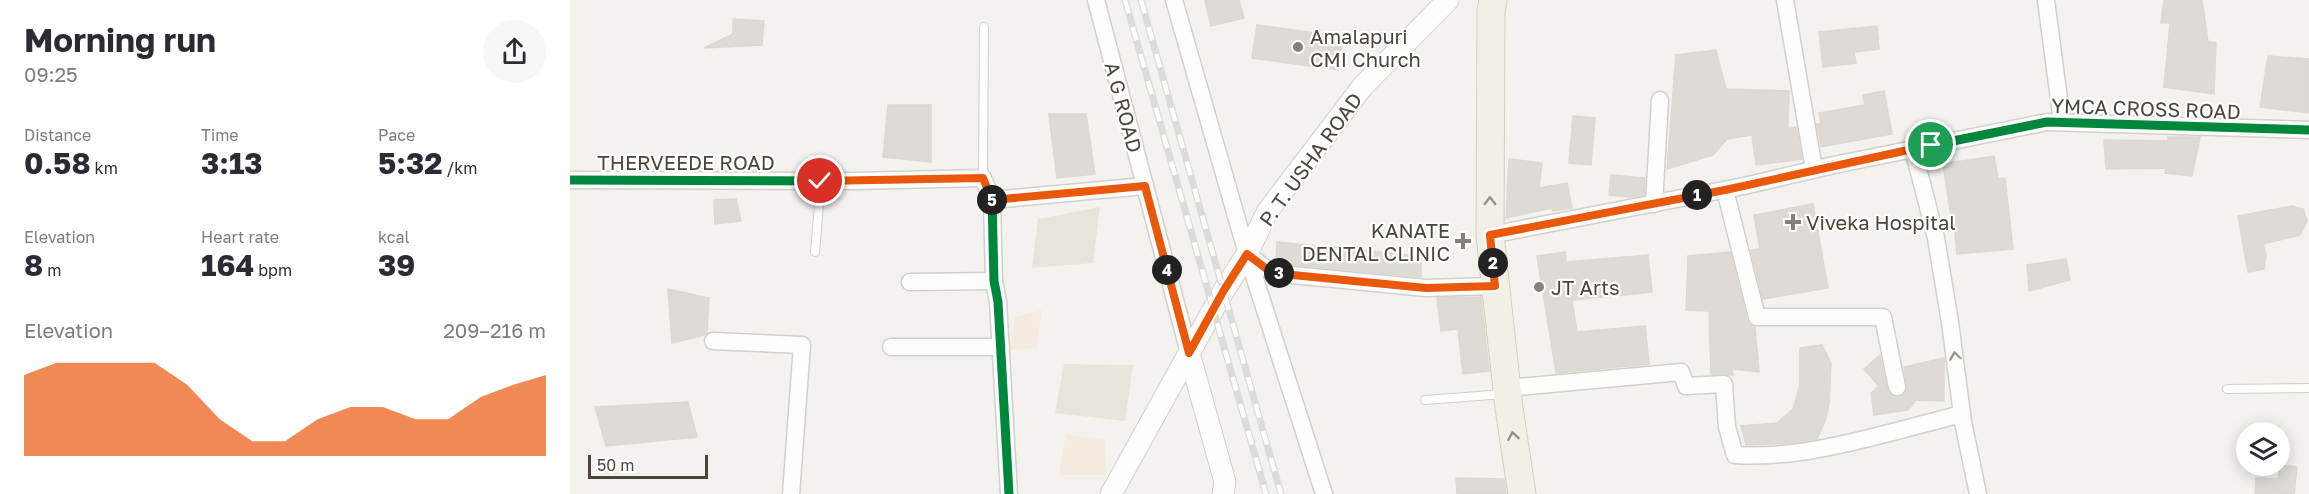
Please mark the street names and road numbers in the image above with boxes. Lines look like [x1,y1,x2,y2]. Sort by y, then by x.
street label: A G ROAD [1100,59,1148,155]
street label: P. T. USHA ROAD [1254,88,1366,230]
street label: YMCA CROSS ROAD [2051,93,2241,123]
street label: THERVEEDE ROAD [597,150,775,174]

